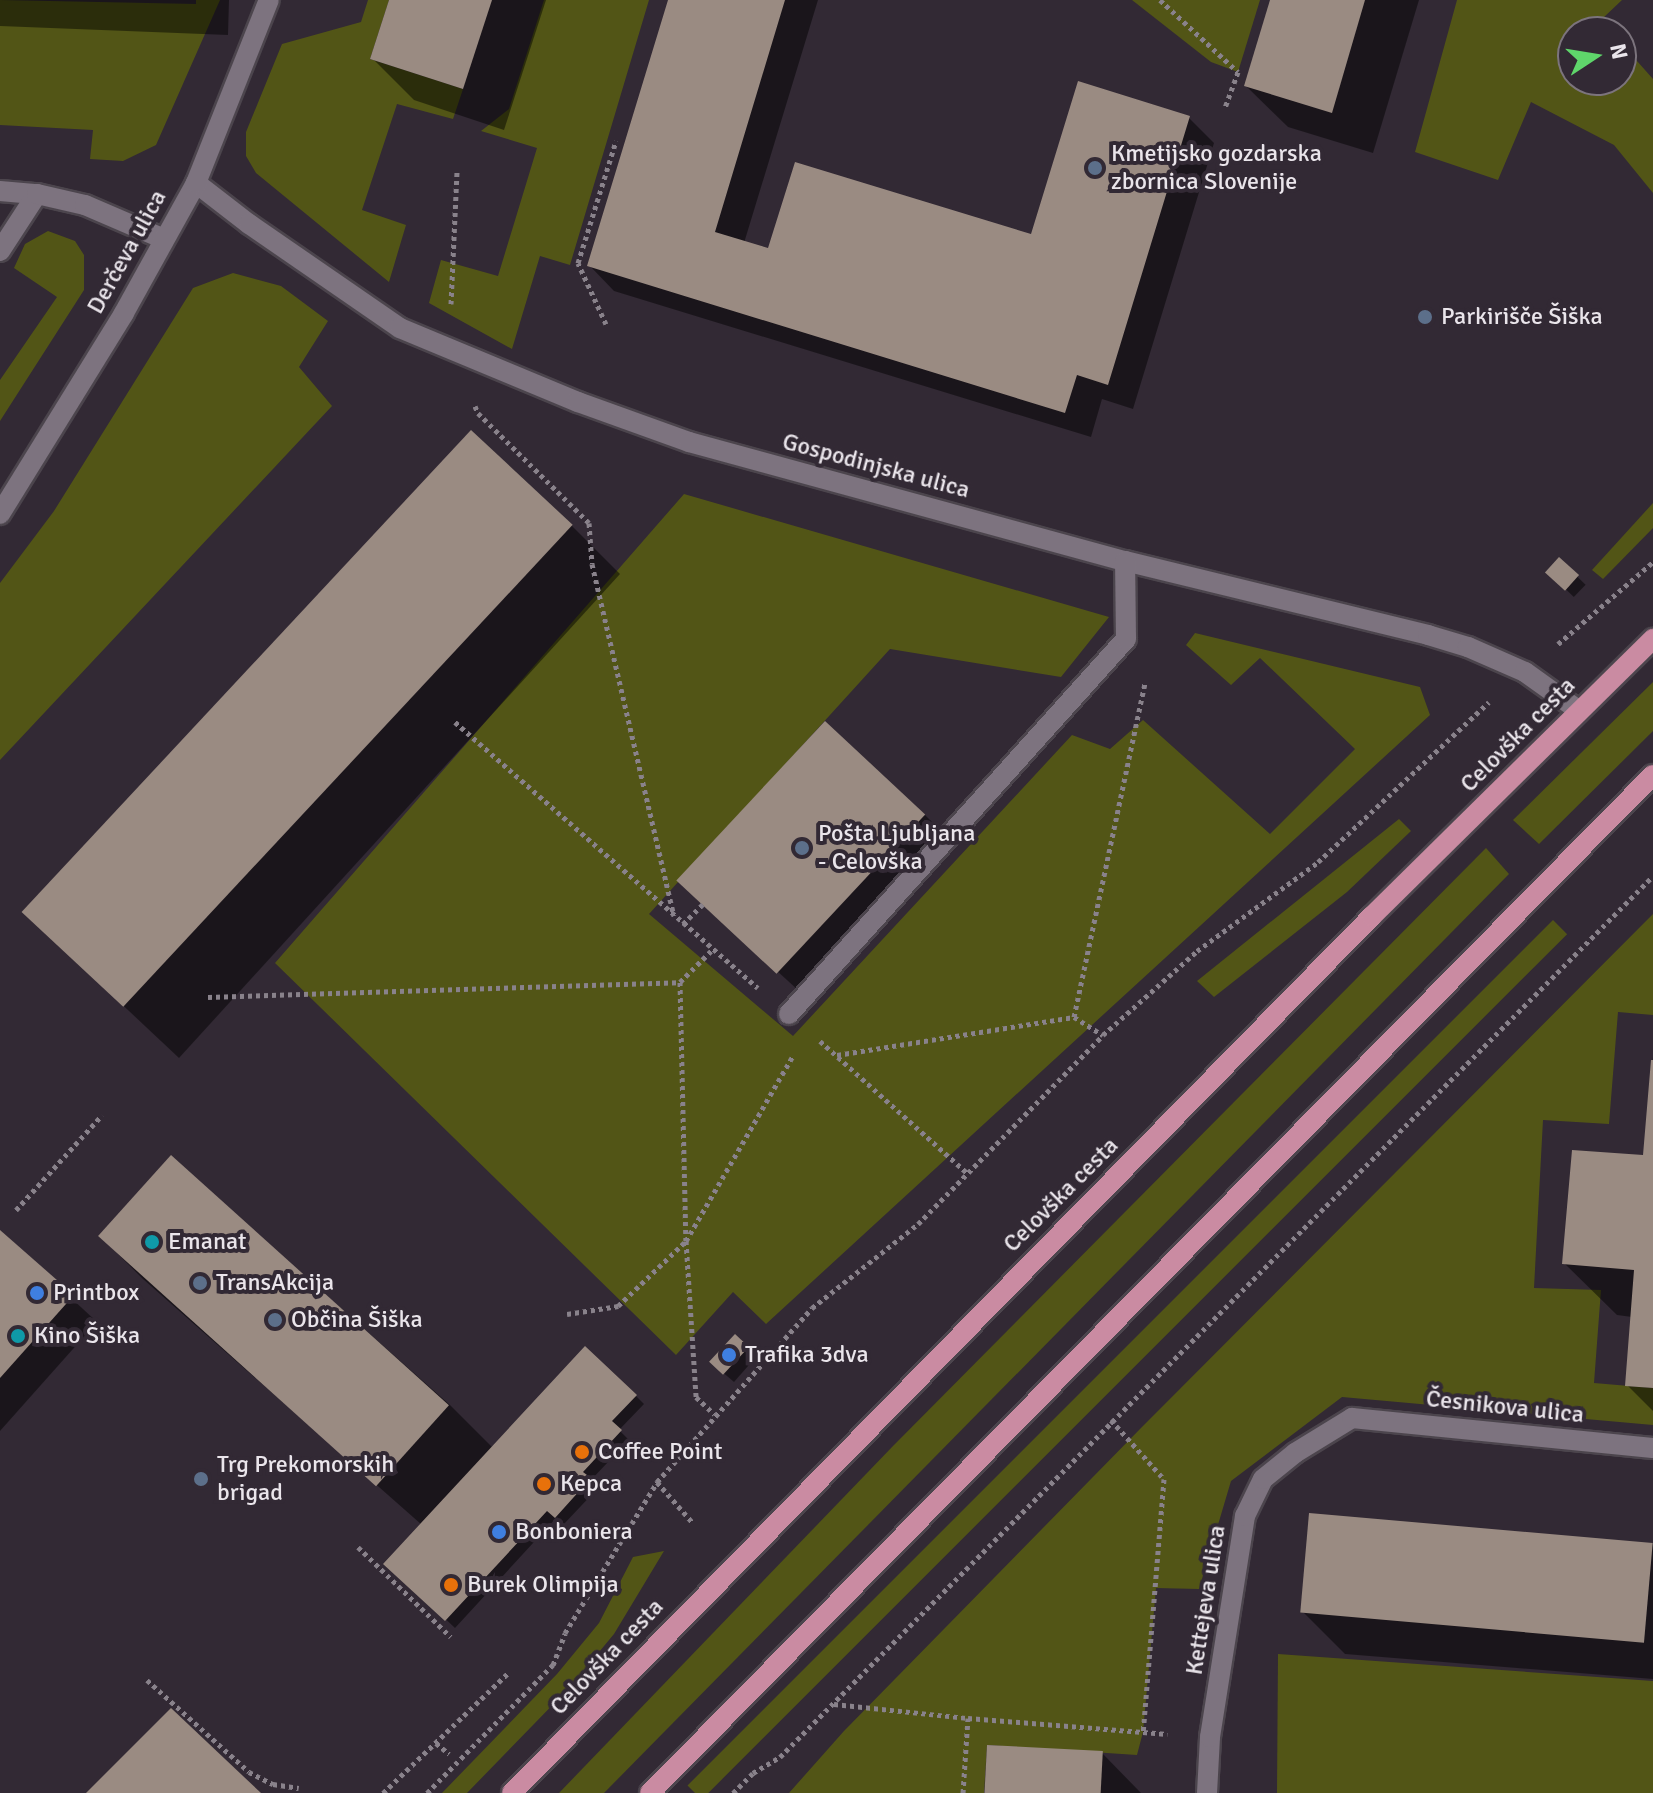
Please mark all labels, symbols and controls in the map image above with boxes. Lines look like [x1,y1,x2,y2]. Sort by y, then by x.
north arrow [1557,16,1637,96]
text: N [1604,41,1634,62]
place label: Kmetijsko gozdarska zbornica Slovenije [1111,140,1322,196]
marker: Kmetijsko gozdarska zbornica Slovenije [1086,159,1104,177]
street label: Derčeva ulica [81,185,173,319]
place label: Parkirišče Šiška [1441,303,1603,331]
marker: Parkirišče Šiška [1416,308,1434,326]
street label: Gospodinjska ulica [779,427,973,505]
street label: Celovška cesta [1455,672,1581,798]
place label: Pošta Ljubljana - Celovška [818,820,975,876]
marker: Pošta Ljubljana - Celovška [793,839,811,857]
street label: Celovška cesta [998,1132,1124,1258]
place label: Emanat [168,1228,246,1256]
marker: Emanat [143,1233,161,1251]
place label: TransAkcija [216,1269,334,1297]
marker: TransAkcija [191,1274,209,1292]
place label: Printbox [53,1279,139,1307]
marker: Printbox [28,1284,46,1302]
place label: Občina Šiška [291,1306,423,1334]
marker: Občina Šiška [266,1311,284,1329]
place label: Kino Šiška [34,1322,140,1350]
marker: Kino Šiška [9,1327,27,1345]
place label: Trafika 3dva [745,1341,869,1369]
marker: Trafika 3dva [720,1346,738,1364]
street label: Česnikova ulica [1425,1384,1585,1430]
place label: Coffee Point [598,1438,723,1466]
marker: Coffee Point [573,1443,591,1461]
place label: Trg Prekomorskih brigad [217,1451,394,1507]
marker: Trg Prekomorskih brigad [192,1470,210,1488]
place label: Kepca [560,1470,622,1498]
marker: Kepca [535,1475,553,1493]
place label: Bonboniera [515,1518,633,1546]
marker: Bonboniera [490,1523,508,1541]
street label: Kettejeva ulica [1180,1523,1232,1677]
place label: Burek Olimpija [467,1571,619,1599]
marker: Burek Olimpija [442,1576,460,1594]
street label: Celovška cesta [544,1593,670,1721]

